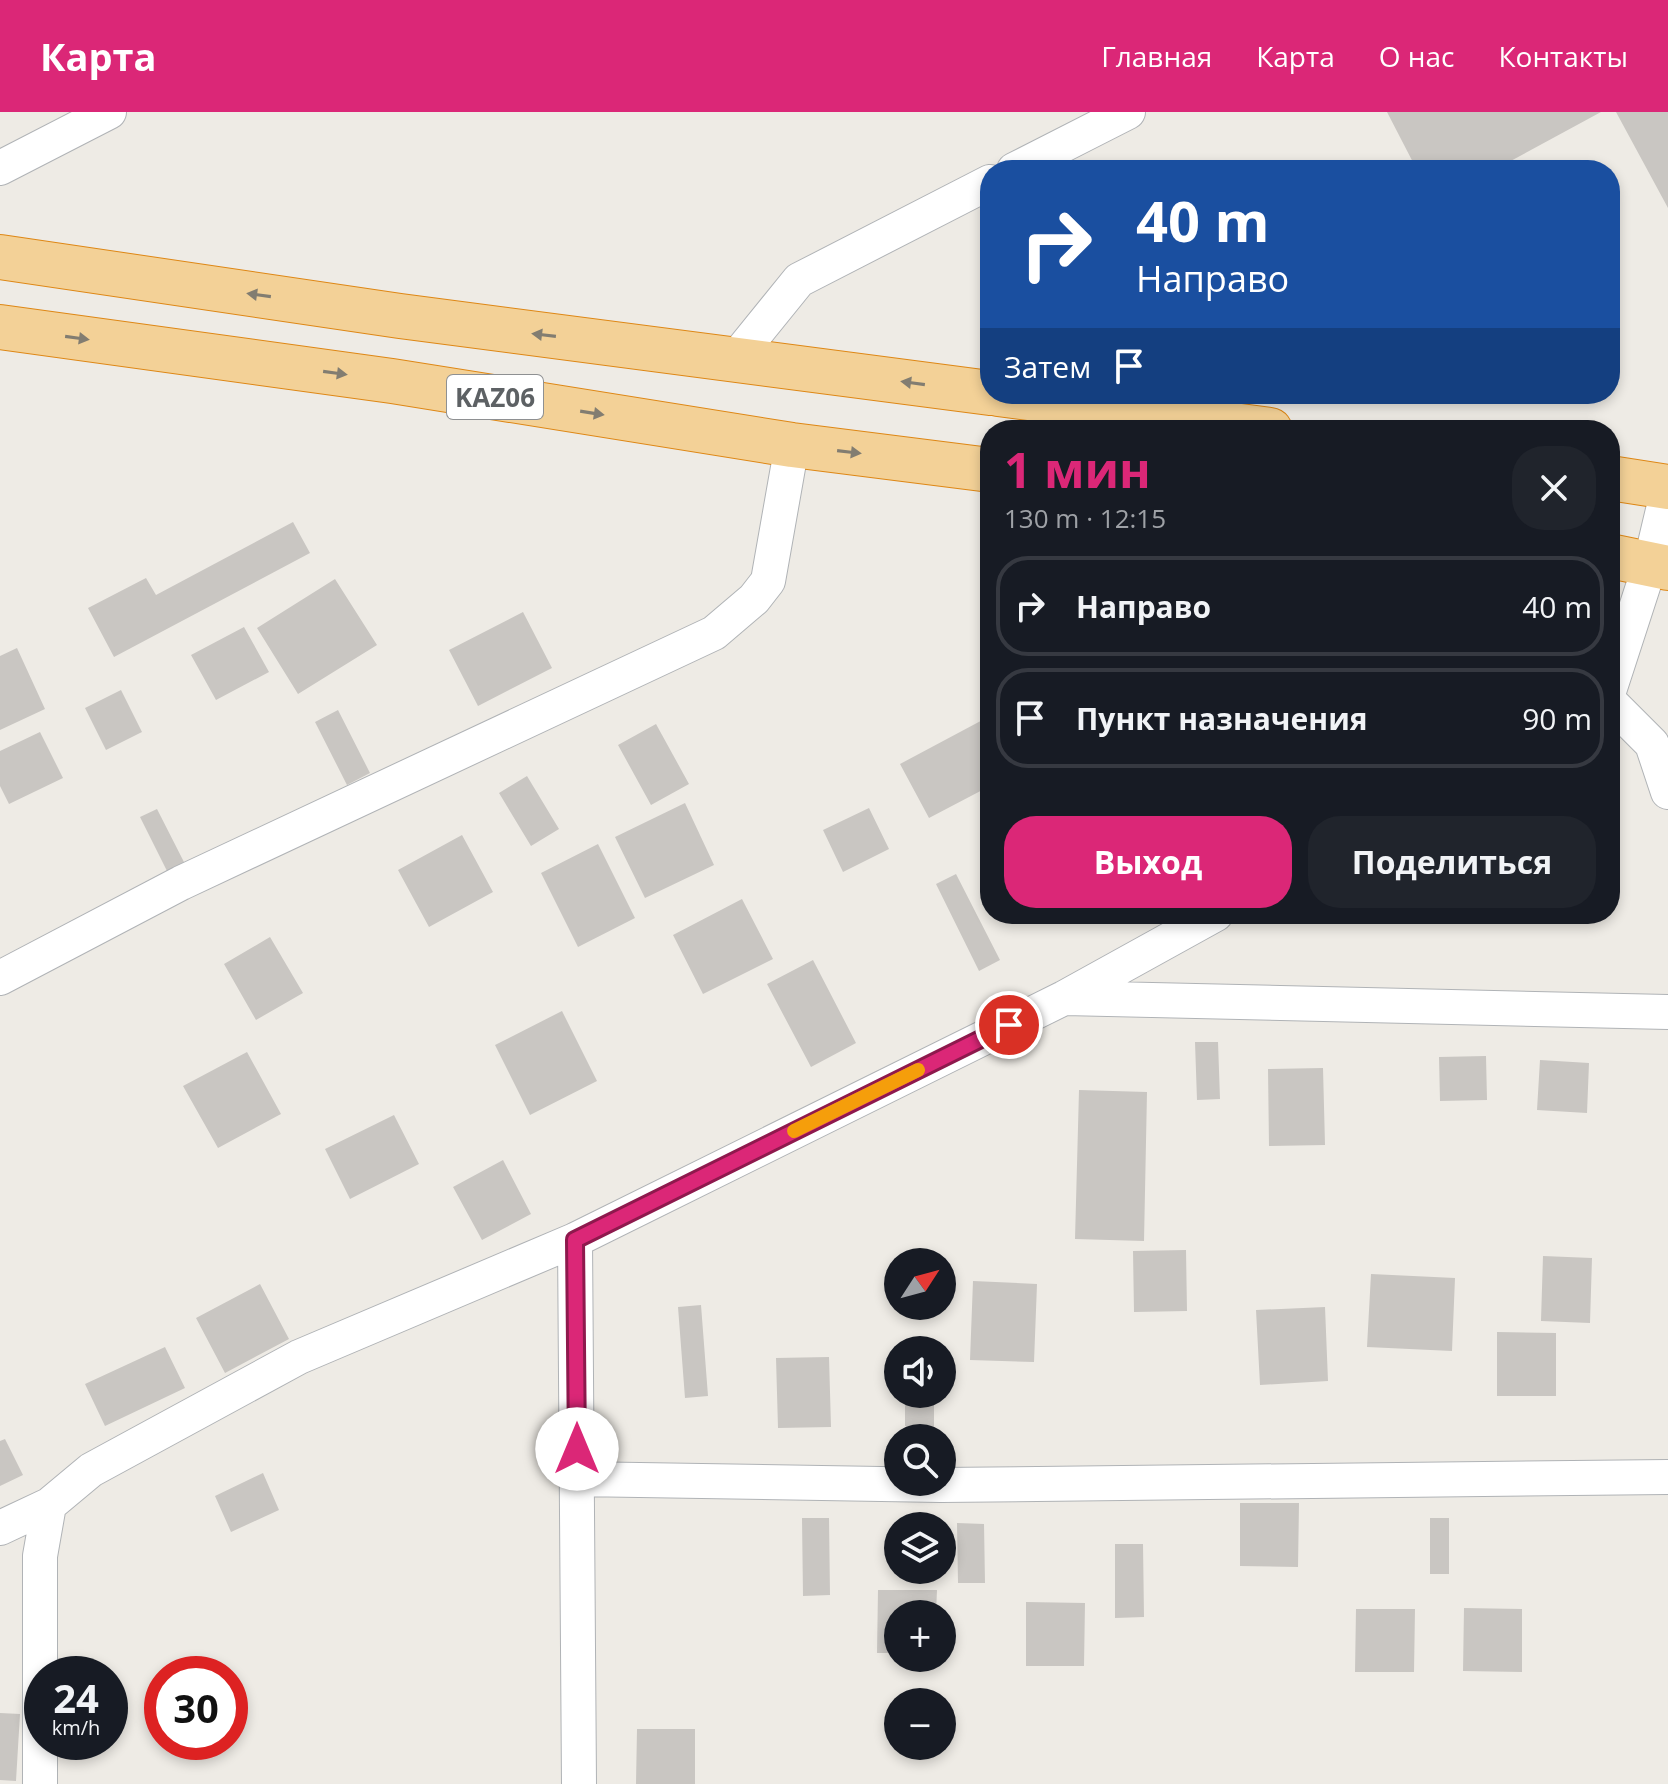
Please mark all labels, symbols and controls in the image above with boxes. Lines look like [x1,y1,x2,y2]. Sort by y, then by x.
text: Карта [40,30,157,82]
text: Главная [1101,37,1212,75]
text: Карта [1256,37,1335,75]
text: О нас [1379,37,1454,75]
text: Контакты [1498,37,1628,75]
text: 40 m [1136,182,1270,258]
icon: right [1004,192,1108,296]
text: Направо [1136,254,1289,303]
one-way arrow [246,288,271,301]
one-way arrow [531,328,556,341]
one-way arrow [65,332,90,345]
icon: arrive [1107,344,1151,388]
text: Затем [1004,346,1091,387]
one-way arrow [323,367,348,380]
road number: KАZ06 [447,375,543,419]
one-way arrow [900,376,925,389]
one-way arrow [580,407,605,420]
text: 1 мин [1004,437,1151,502]
one-way arrow [837,446,862,459]
button: close [1512,446,1596,530]
text: 130 m · 12:15 [1004,500,1166,536]
icon: right [1008,584,1052,628]
text: Направо [1076,586,1211,627]
text: 40 m [1522,586,1592,627]
icon: arrive [1008,696,1052,740]
text: Пункт назначения [1076,698,1368,739]
text: 90 m [1522,698,1592,739]
button: Выход [1004,816,1292,908]
button: Поделиться [1308,816,1596,908]
pin [975,991,1043,1059]
icon: arrive [987,1003,1031,1047]
north arrow [884,1248,956,1320]
map controls [884,1248,956,1760]
button: sound [884,1336,956,1408]
position arrow [535,1407,619,1491]
button: search [884,1424,956,1496]
button: layers [884,1512,956,1584]
button: + [884,1600,956,1672]
speed limit sign: 30 [144,1656,248,1760]
text: 24 [53,1670,99,1725]
button: − [884,1688,956,1760]
text: km/h [52,1714,100,1741]

